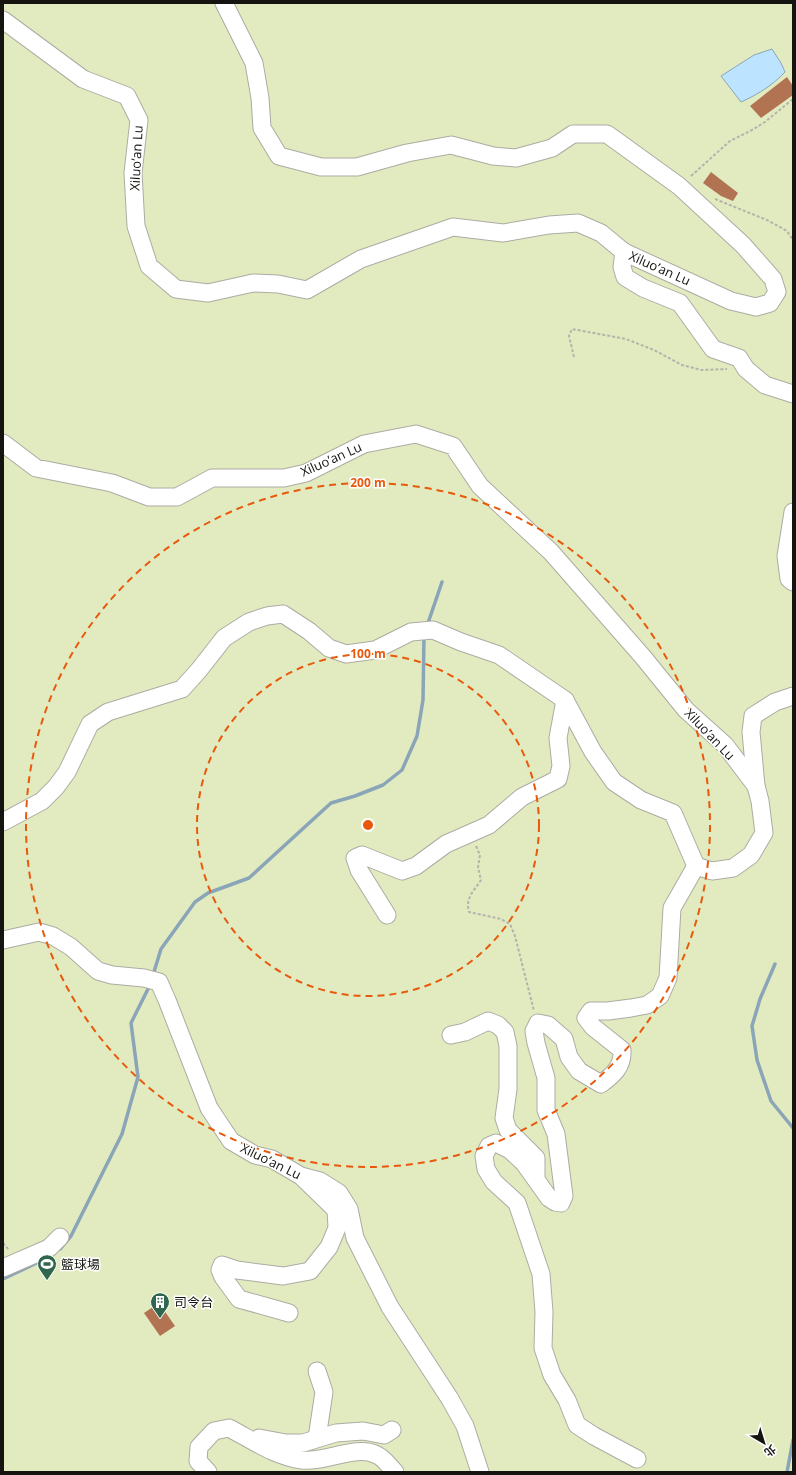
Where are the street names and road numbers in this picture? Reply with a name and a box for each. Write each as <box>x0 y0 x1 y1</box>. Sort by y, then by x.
street label: Xiluo’an Lu <box>125 125 147 191</box>
street label: Xiluo’an Lu <box>626 246 694 290</box>
street label: Xiluo’an Lu <box>297 437 365 481</box>
street label: Xiluo’an Lu <box>681 704 739 764</box>
street label: Xiluo’an Lu <box>238 1139 304 1183</box>

